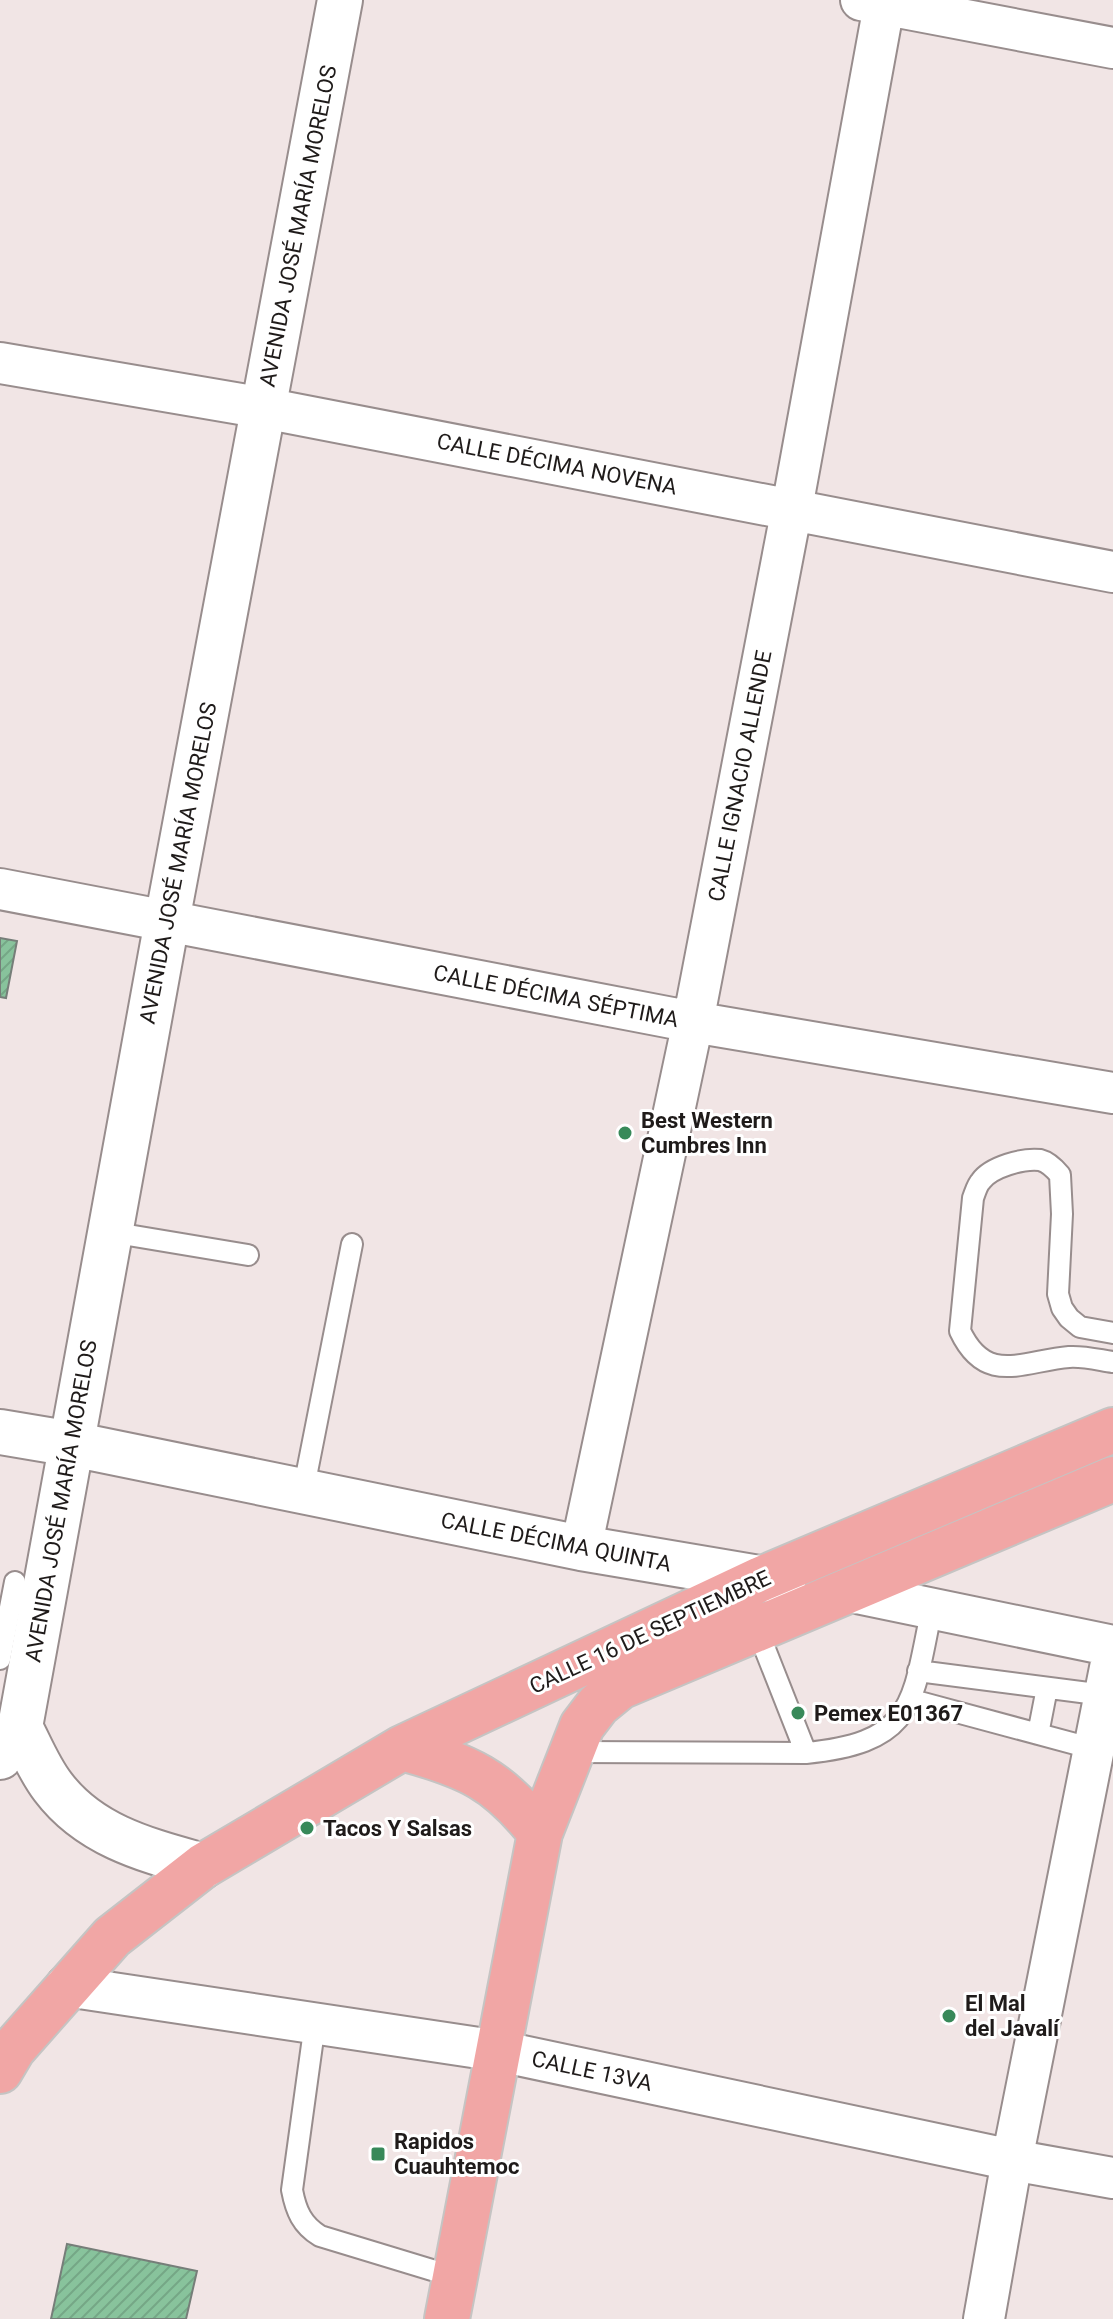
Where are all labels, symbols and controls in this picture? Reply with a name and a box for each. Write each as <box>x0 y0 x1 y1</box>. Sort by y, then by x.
street label: AVENIDA JOSÉ MARÍA MORELOS <box>255 63 341 389</box>
street label: CALLE DÉCIMA NOVENA <box>435 428 680 500</box>
street label: CALLE IGNACIO ALLENDE <box>703 648 777 904</box>
street label: AVENIDA JOSÉ MARÍA MORELOS <box>135 700 221 1026</box>
street label: CALLE DÉCIMA SÉPTIMA <box>431 960 681 1032</box>
place label: Best Western Cumbres Inn <box>641 1108 773 1158</box>
marker: Best Western Cumbres Inn <box>616 1124 634 1142</box>
street label: AVENIDA JOSÉ MARÍA MORELOS <box>20 1338 102 1664</box>
street label: CALLE DÉCIMA QUINTA <box>439 1507 674 1577</box>
street label: CALLE 16 DE SEPTIEMBRE <box>526 1565 774 1699</box>
place label: Pemex E01367 <box>814 1701 963 1726</box>
marker: Pemex E01367 <box>789 1704 807 1722</box>
place label: Tacos Y Salsas <box>323 1816 472 1841</box>
marker: Tacos Y Salsas <box>298 1819 316 1837</box>
place label: El Mal del Javalí <box>965 1991 1060 2041</box>
marker: El Mal del Javalí <box>940 2007 958 2025</box>
street label: CALLE 13VA <box>529 2046 655 2096</box>
place label: Rapidos Cuauhtemoc <box>394 2129 519 2179</box>
marker: Rapidos Cuauhtemoc <box>369 2145 387 2163</box>

